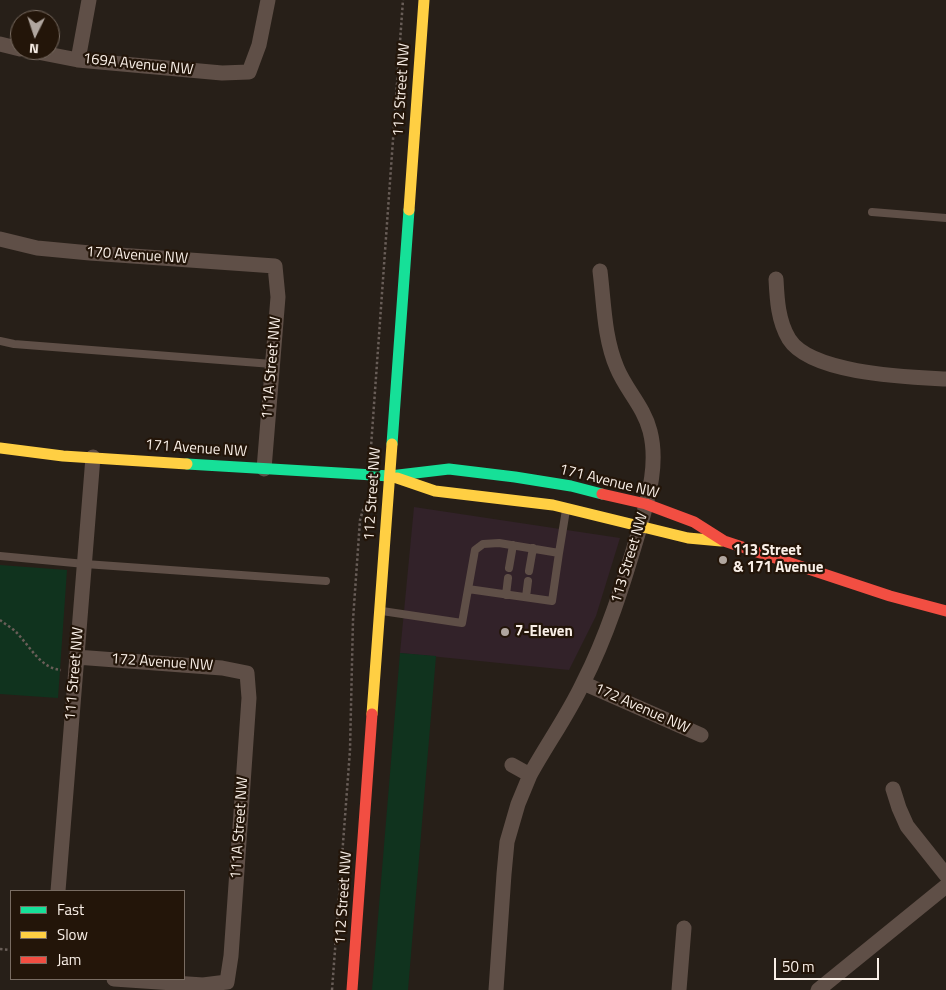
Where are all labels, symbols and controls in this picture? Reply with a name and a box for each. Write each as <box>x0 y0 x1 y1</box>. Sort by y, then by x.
north arrow <box>10 10 60 60</box>
text: N <box>28 39 40 60</box>
street label: 112 Street NW <box>390 43 414 137</box>
street label: 169A Avenue NW <box>82 50 194 80</box>
street label: 170 Avenue NW <box>85 243 189 269</box>
street label: 111A Street NW <box>259 316 285 420</box>
street label: 171 Avenue NW <box>144 436 248 462</box>
street label: 112 Street NW <box>361 447 385 541</box>
street label: 171 Avenue NW <box>557 461 661 503</box>
street label: 113 Street NW <box>608 510 652 606</box>
place label: 113 Street & 171 Avenue <box>733 542 823 577</box>
marker: 113 Street & 171 Avenue <box>717 554 729 566</box>
place label: 7-Eleven <box>515 623 573 641</box>
street label: 111 Street NW <box>62 626 88 722</box>
marker: 7-Eleven <box>499 626 511 638</box>
street label: 172 Avenue NW <box>110 650 214 676</box>
street label: 172 Avenue NW <box>592 680 692 738</box>
street label: 111A Street NW <box>227 776 253 880</box>
street label: 112 Street NW <box>332 851 356 945</box>
legend <box>10 890 185 980</box>
text: Fast <box>57 898 84 921</box>
text: Slow <box>57 923 88 946</box>
text: Jam <box>57 948 81 971</box>
scale bar <box>776 948 881 980</box>
text: 50 m <box>782 955 815 978</box>

